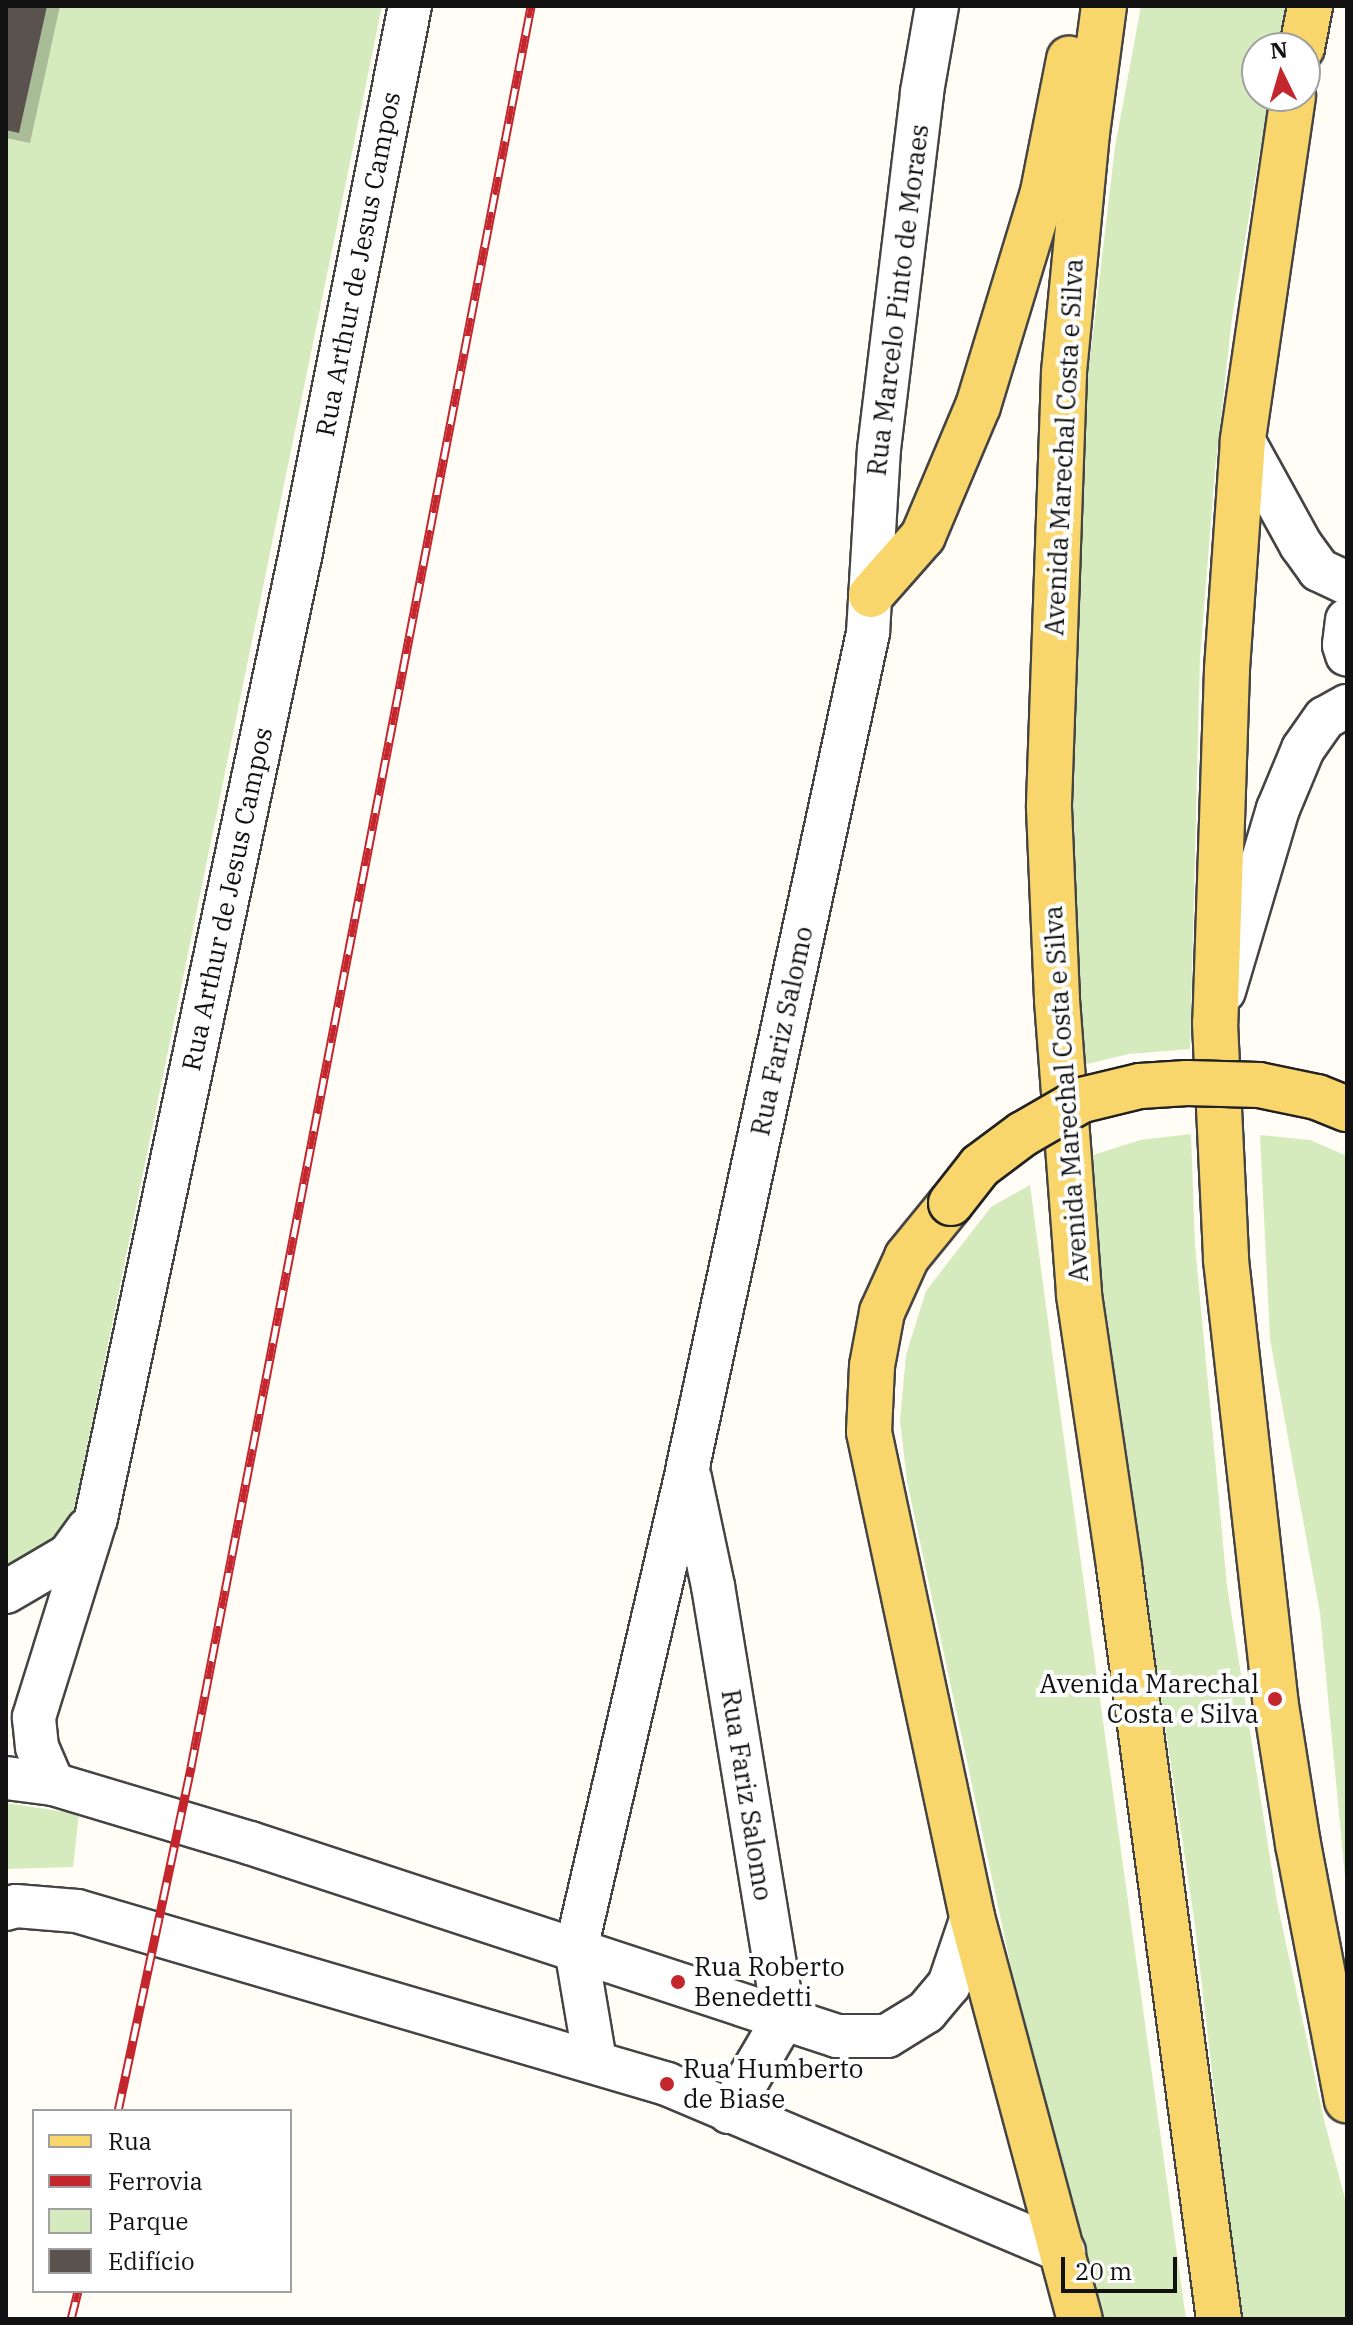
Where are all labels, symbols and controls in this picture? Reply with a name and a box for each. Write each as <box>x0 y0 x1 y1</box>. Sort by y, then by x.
north arrow <box>1241 32 1321 112</box>
text: N <box>1269 34 1289 65</box>
street label: Rua Arthur de Jesus Campos <box>309 89 407 439</box>
street label: Rua Marcelo Pinto de Moraes <box>861 122 935 478</box>
street label: Avenida Marechal Costa e Silva <box>1039 258 1089 636</box>
street label: Rua Arthur de Jesus Campos <box>175 724 279 1074</box>
street label: Avenida Marechal Costa e Silva <box>1037 904 1095 1284</box>
street label: Rua Fariz Salomo <box>745 923 819 1139</box>
place label: Avenida Marechal Costa e Silva <box>1039 1668 1259 1730</box>
street label: Rua Fariz Salomo <box>715 1687 779 1903</box>
marker: Avenida Marechal Costa e Silva <box>1266 1690 1284 1708</box>
place label: Rua Roberto Benedetti <box>694 1951 845 2012</box>
marker: Rua Roberto Benedetti <box>669 1973 687 1991</box>
place label: Rua Humberto de Biase <box>683 2053 863 2114</box>
marker: Rua Humberto de Biase <box>658 2075 676 2093</box>
legend <box>32 2109 292 2293</box>
text: Rua <box>108 2125 152 2157</box>
text: Ferrovia <box>108 2165 203 2197</box>
text: Parque <box>108 2205 188 2237</box>
scale bar <box>1065 2241 1181 2291</box>
text: Edifício <box>108 2245 195 2277</box>
text: 20 m <box>1075 2255 1132 2287</box>

